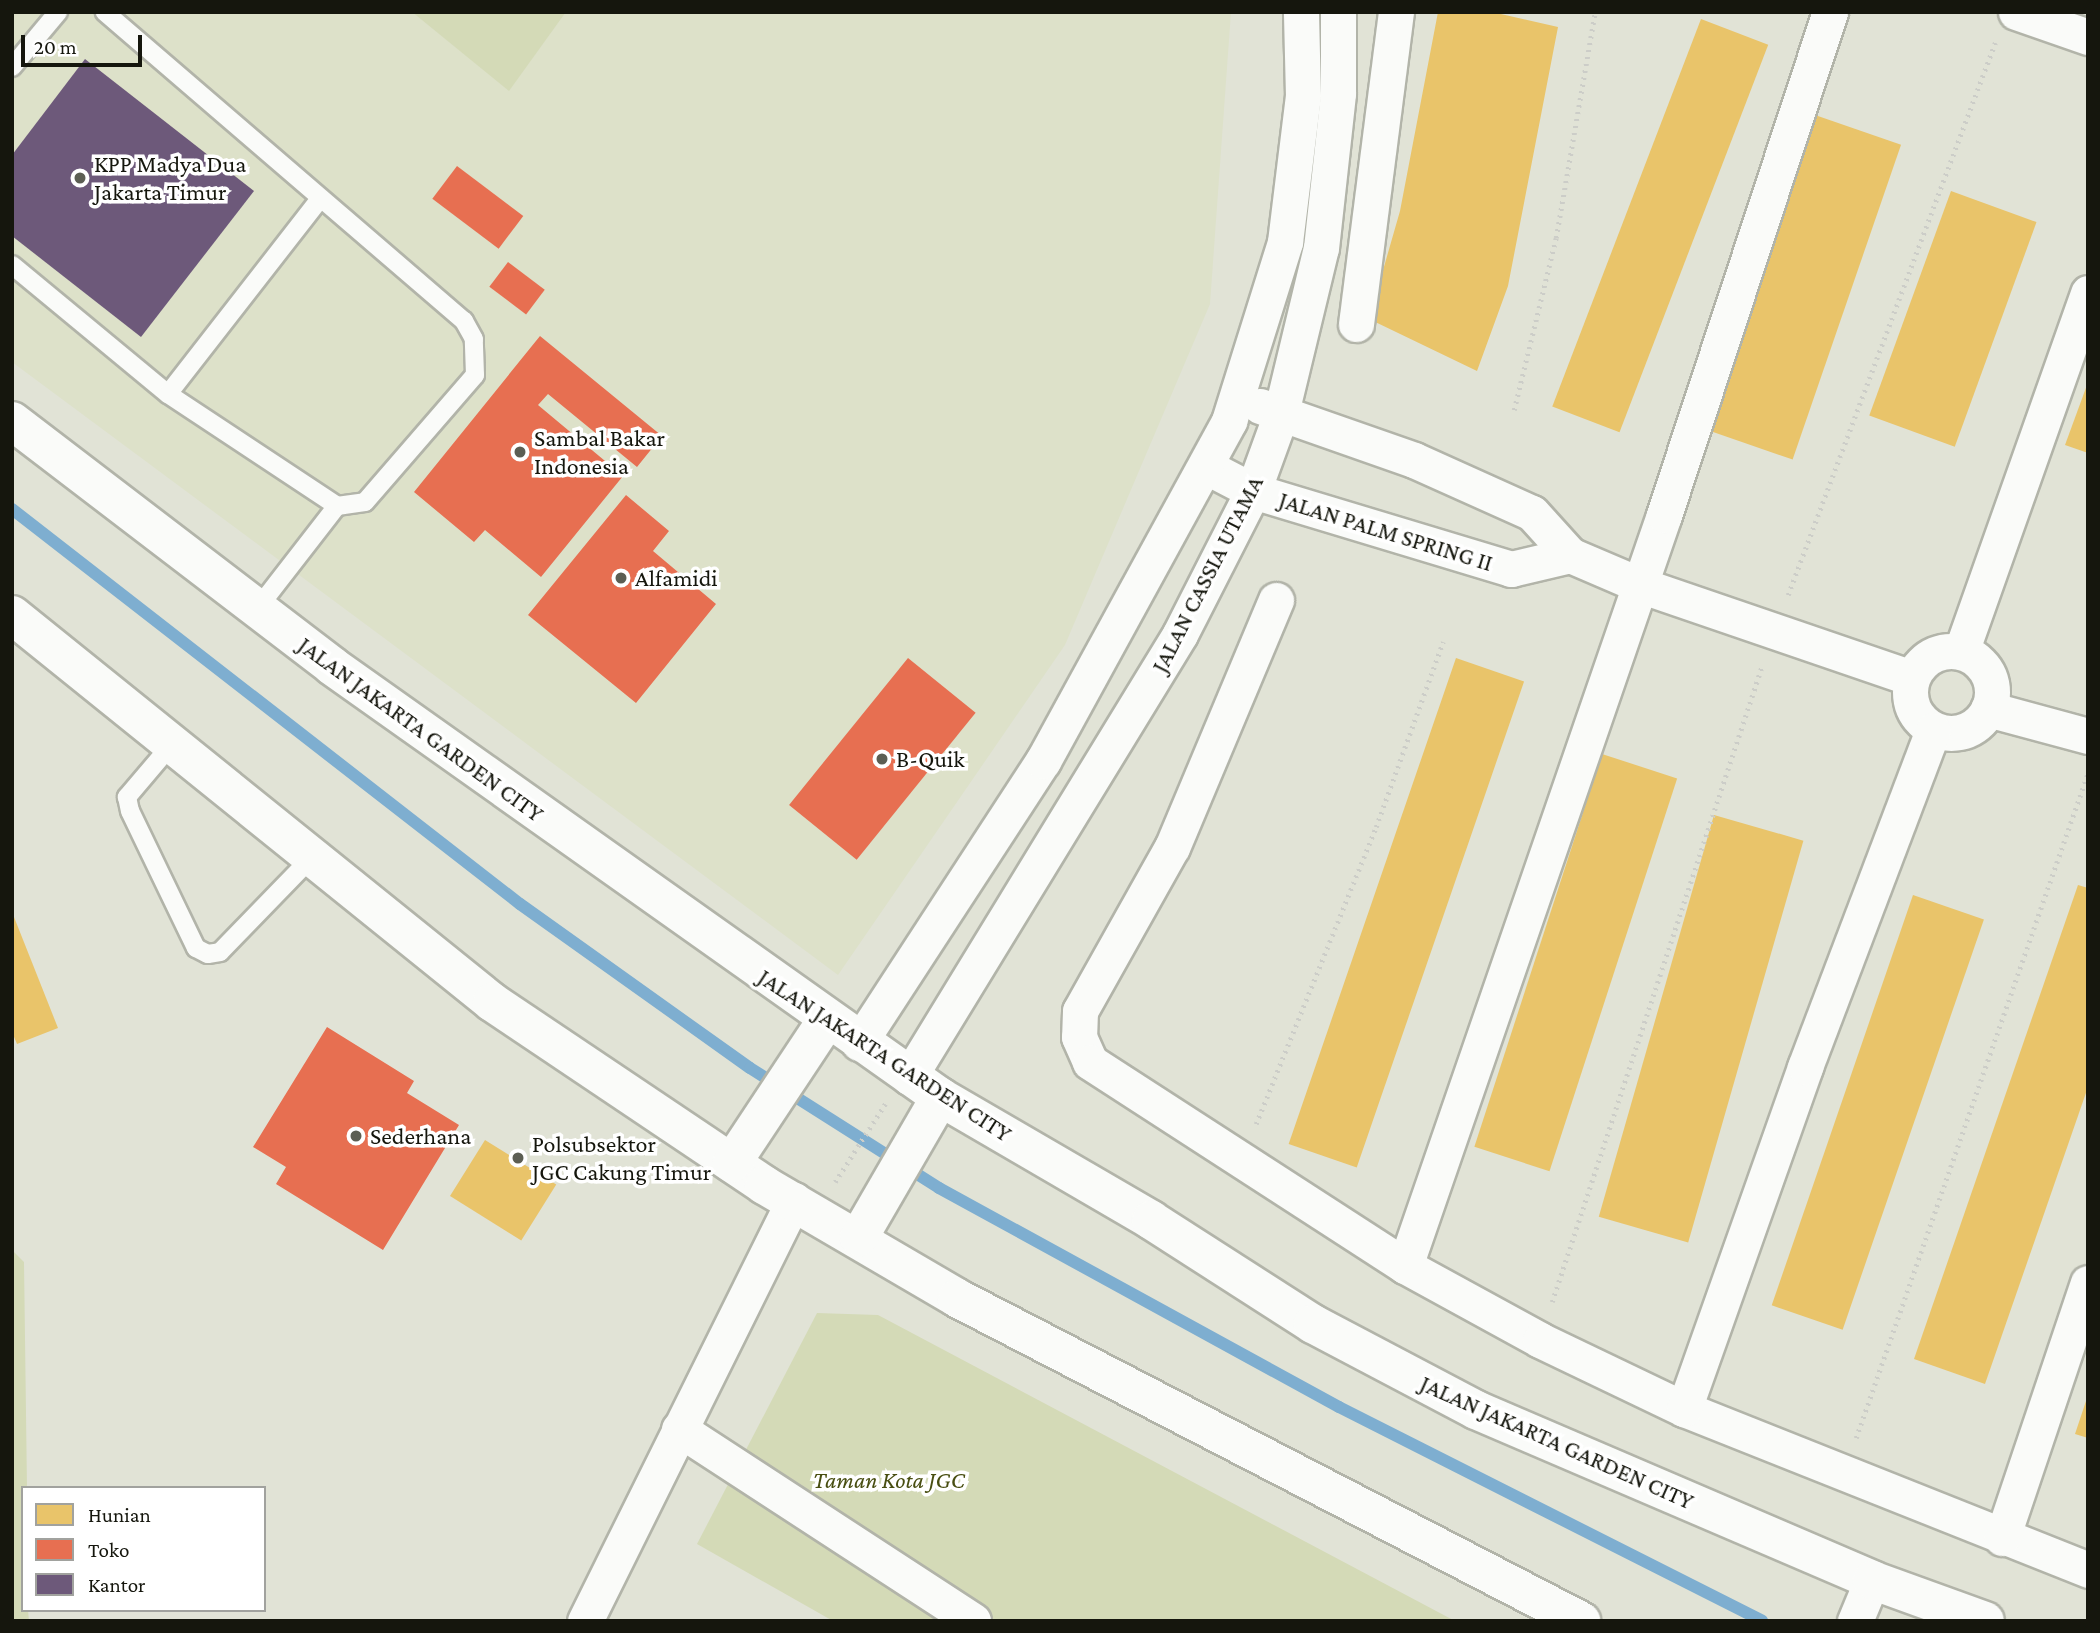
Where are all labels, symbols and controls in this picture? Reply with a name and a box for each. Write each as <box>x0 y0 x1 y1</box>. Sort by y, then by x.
scale bar <box>24 21 145 65</box>
text: 20 m <box>34 35 77 59</box>
place label: KPP Madya Dua Jakarta Timur <box>94 150 246 206</box>
marker: KPP Madya Dua Jakarta Timur <box>72 170 88 186</box>
place label: Sambal Bakar Indonesia <box>534 424 665 480</box>
marker: Sambal Bakar Indonesia <box>512 444 528 460</box>
street label: JALAN CASSIA UTAMA <box>1145 471 1269 677</box>
street label: JALAN PALM SPRING II <box>1276 485 1496 577</box>
place label: Alfamidi <box>635 564 718 592</box>
marker: Alfamidi <box>613 570 629 586</box>
street label: JALAN JAKARTA GARDEN CITY <box>293 630 549 828</box>
place label: B-Quik <box>896 745 965 773</box>
marker: B-Quik <box>874 751 890 767</box>
street label: JALAN JAKARTA GARDEN CITY <box>753 962 1017 1148</box>
place label: Sederhana <box>370 1122 471 1150</box>
marker: Sederhana <box>348 1128 364 1144</box>
place label: Polsubsektor JGC Cakung Timur <box>532 1130 711 1186</box>
marker: Polsubsektor JGC Cakung Timur <box>510 1150 526 1166</box>
street label: JALAN JAKARTA GARDEN CITY <box>1416 1369 1698 1515</box>
park label: Taman Kota JGC <box>813 1466 965 1494</box>
legend <box>21 1486 266 1612</box>
text: Hunian <box>88 1503 151 1527</box>
text: Toko <box>88 1538 129 1562</box>
text: Kantor <box>88 1573 146 1597</box>

